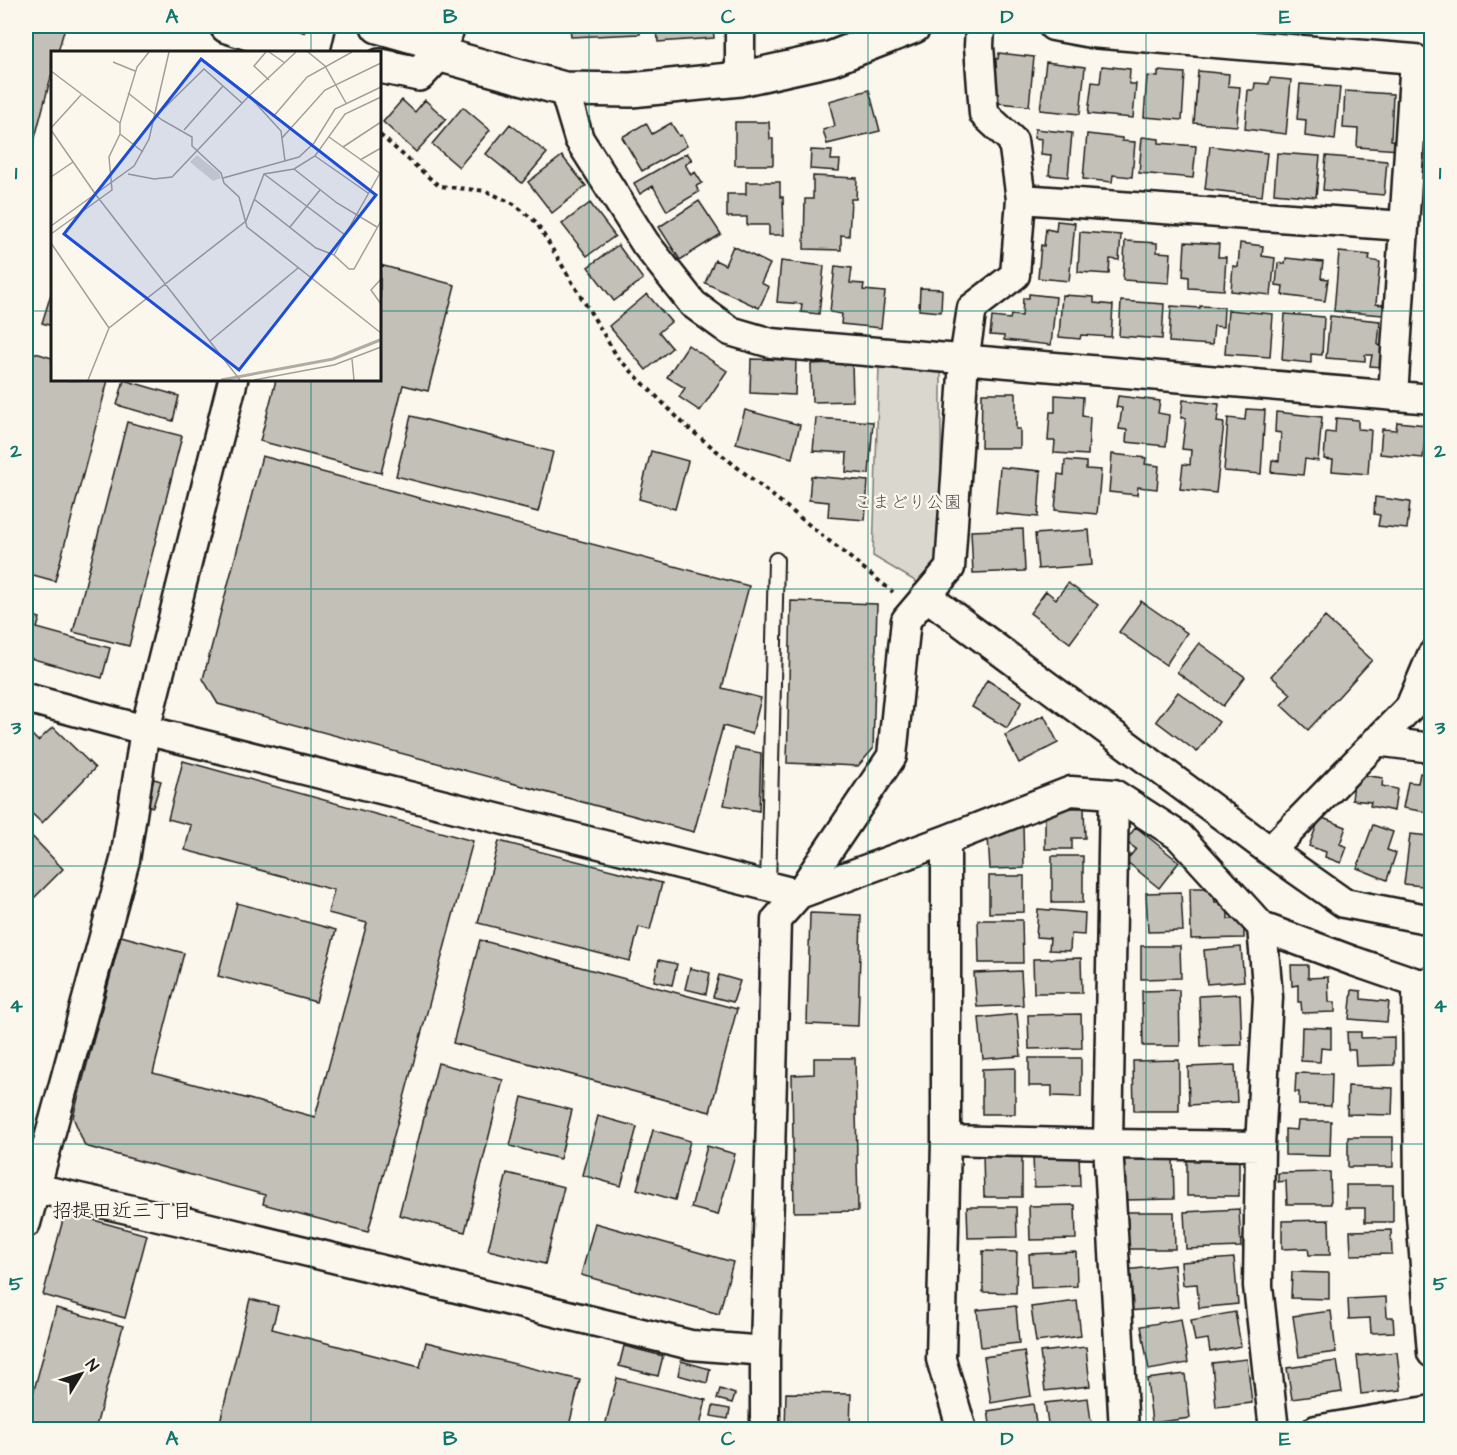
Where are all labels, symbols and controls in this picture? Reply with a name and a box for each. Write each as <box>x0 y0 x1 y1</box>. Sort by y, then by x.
text: A <box>166 3 179 31</box>
text: B <box>443 3 458 31</box>
text: C <box>721 3 736 31</box>
text: D <box>1001 3 1014 31</box>
text: E <box>1279 3 1291 31</box>
inset map <box>51 51 381 381</box>
text: 1 <box>15 159 18 187</box>
text: 1 <box>1439 159 1442 187</box>
text: 2 <box>9 437 22 465</box>
text: 2 <box>1433 437 1446 465</box>
park label: こまどり公園 <box>854 490 962 515</box>
text: 3 <box>10 714 22 742</box>
text: 3 <box>1434 714 1446 742</box>
text: 4 <box>9 992 23 1020</box>
text: 4 <box>1433 992 1447 1020</box>
district label: 招提田近三丁目 <box>52 1197 192 1225</box>
text: 5 <box>9 1270 24 1298</box>
text: 5 <box>1433 1270 1448 1298</box>
north arrow <box>51 1344 111 1404</box>
text: N <box>80 1355 104 1376</box>
text: A <box>166 1425 179 1453</box>
text: B <box>443 1425 458 1453</box>
text: C <box>721 1425 736 1453</box>
text: D <box>1001 1425 1014 1453</box>
text: E <box>1279 1425 1291 1453</box>

